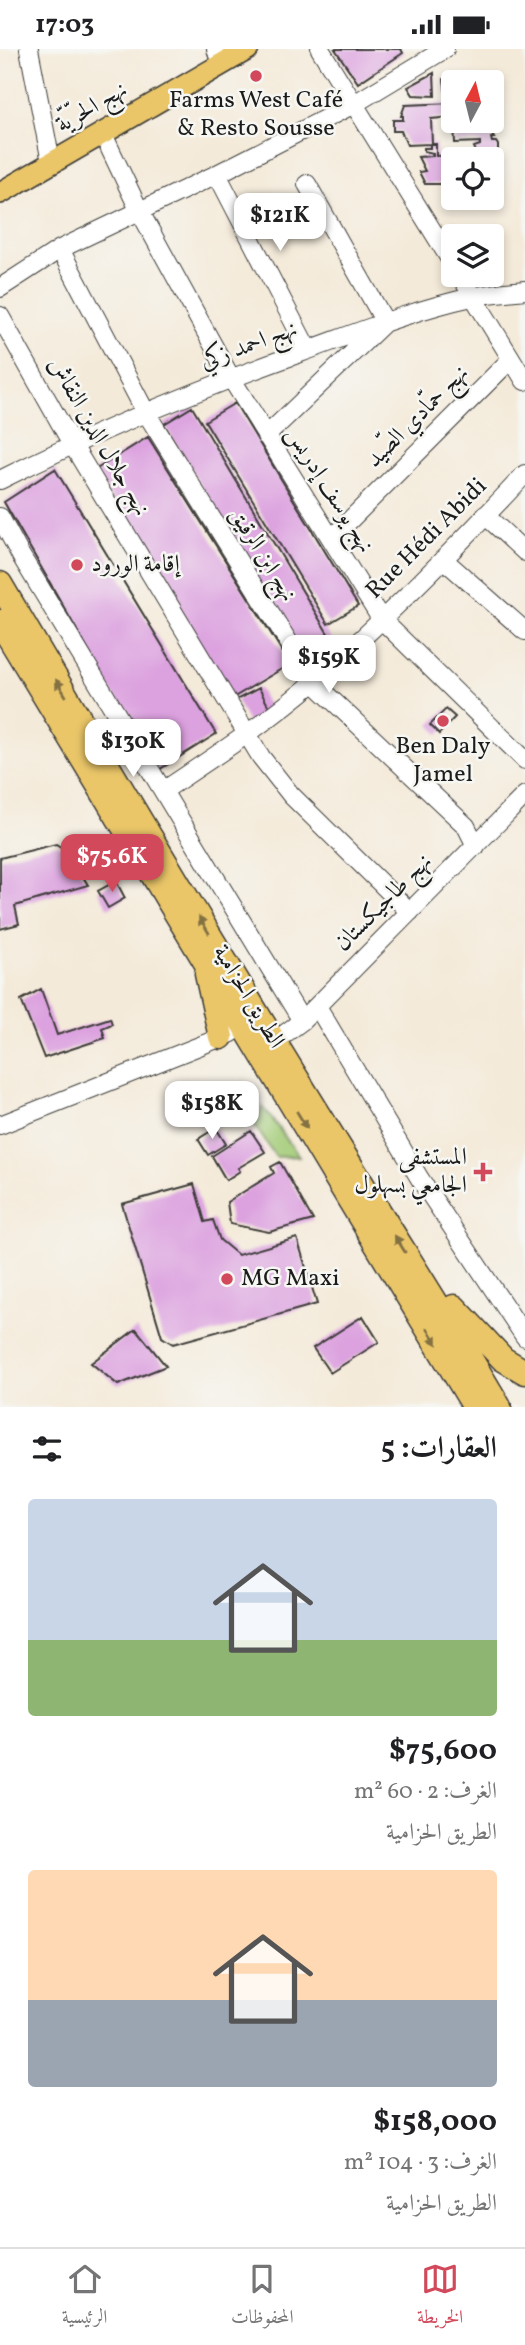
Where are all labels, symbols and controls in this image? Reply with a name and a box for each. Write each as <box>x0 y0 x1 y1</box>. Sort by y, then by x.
text: 17:03 <box>35 7 94 43</box>
marker: Farms West Café & Resto Sousse <box>248 68 264 84</box>
north arrow <box>441 70 504 133</box>
map controls <box>441 70 504 287</box>
street label: نهج الحرّيّة <box>49 73 135 144</box>
place label: Farms West Café & Resto Sousse <box>169 84 343 146</box>
button: locate <box>441 147 504 210</box>
pin: $121K <box>231 193 329 253</box>
text: $121K <box>250 200 310 232</box>
button: layers <box>441 224 504 287</box>
street label: نهج احمد زكي <box>196 313 303 381</box>
street label: نهج جلال الدين النقاش <box>37 351 157 524</box>
street label: نهج حمّادي الصّيد <box>358 357 479 478</box>
street label: نهج يوسف إدريس <box>275 420 382 561</box>
street label: Rue Hédi Abidi <box>359 471 495 607</box>
street label: نهج ابن الرقيق <box>218 501 304 610</box>
place label: إقامة الورود <box>91 548 181 582</box>
marker: إقامة الورود <box>69 557 85 573</box>
pin: $159K <box>280 635 378 695</box>
text: $159K <box>298 642 360 674</box>
one-way arrow <box>55 679 68 698</box>
marker: Ben Daly Jamel <box>435 713 451 729</box>
pin: $130K <box>84 719 182 779</box>
text: $130K <box>101 726 165 758</box>
place label: Ben Daly Jamel <box>395 730 491 792</box>
pin: $75.6K <box>55 835 169 894</box>
text: $75.6K <box>77 841 147 873</box>
street label: نهج طاجيكستان <box>327 846 442 961</box>
one-way arrow <box>198 915 210 934</box>
street label: الطريق الحزامية <box>204 939 292 1055</box>
pin: $158K <box>163 1081 261 1141</box>
text: $158K <box>181 1088 243 1120</box>
one-way arrow <box>295 1111 308 1130</box>
place label: المستشفى الجامعي بسهلول <box>354 1141 467 1206</box>
marker: المستشفى الجامعي بسهلول <box>473 1162 493 1182</box>
one-way arrow <box>393 1235 406 1254</box>
place label: MG Maxi <box>241 1262 339 1296</box>
marker: MG Maxi <box>219 1271 235 1287</box>
one-way arrow <box>426 1327 439 1346</box>
text: العقارات: 5 <box>381 1428 497 1470</box>
icon: filters <box>28 1430 66 1468</box>
icon: home <box>200 1545 326 1671</box>
text: $75,600 <box>389 1730 497 1772</box>
text: الغرف: 2 · 60 m² <box>354 1776 497 1808</box>
text: الطريق الحزامية <box>386 1817 497 1849</box>
icon: home <box>200 1916 326 2042</box>
text: $158,000 <box>373 2101 497 2143</box>
text: الغرف: 3 · 104 m² <box>344 2147 497 2179</box>
text: الطريق الحزامية <box>386 2188 497 2220</box>
tab: الرئيسية <box>62 2260 107 2335</box>
tab: المحفوظات <box>231 2260 294 2335</box>
tab: الخريطة <box>417 2260 463 2335</box>

